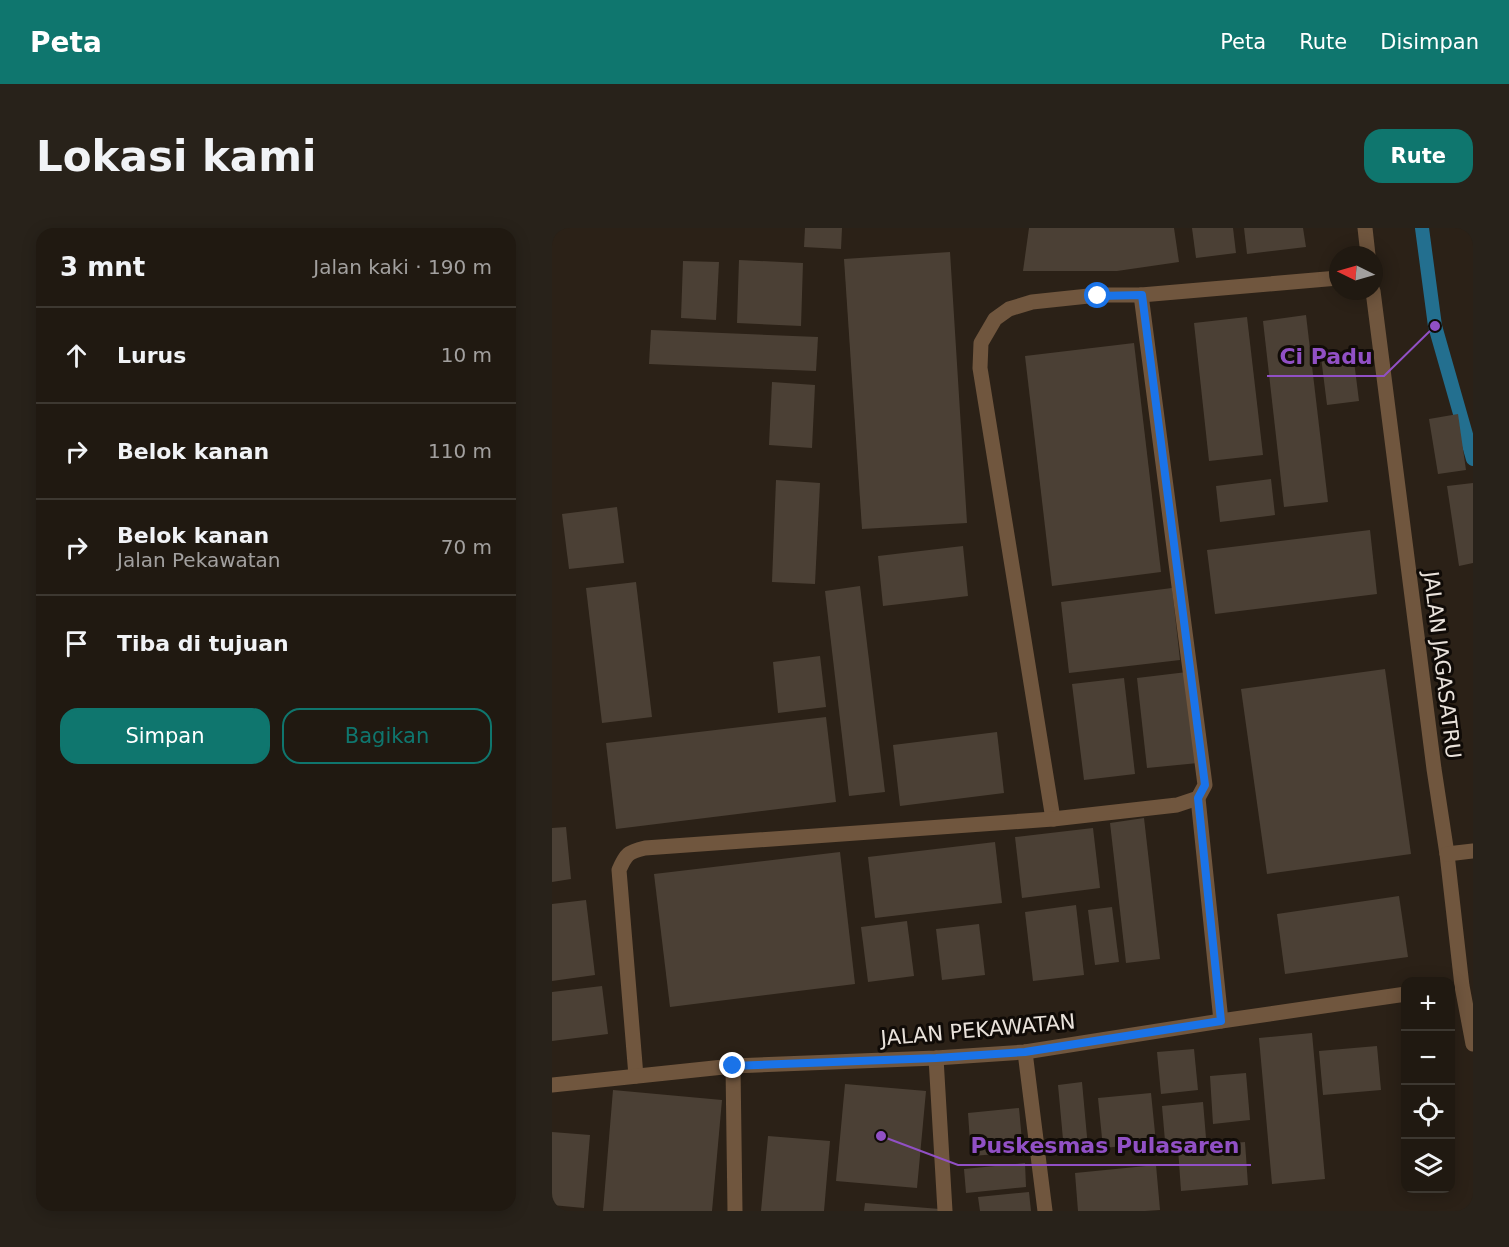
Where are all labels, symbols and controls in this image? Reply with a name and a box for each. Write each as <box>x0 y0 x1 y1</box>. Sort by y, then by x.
text: Peta <box>30 26 102 59</box>
text: Peta <box>1220 30 1266 54</box>
text: Rute <box>1299 30 1347 54</box>
text: Disimpan <box>1380 30 1479 54</box>
button: Rute <box>1364 129 1473 183</box>
text: Lokasi kami <box>36 132 316 181</box>
north arrow <box>1329 246 1383 300</box>
text: 3 mnt <box>60 252 145 282</box>
text: Jalan kaki · 190 m <box>313 255 492 279</box>
route start <box>1084 282 1110 308</box>
callout: Ci Padu <box>1267 336 1384 376</box>
icon: ahead <box>60 339 93 372</box>
text: Lurus <box>117 343 186 368</box>
text: 10 m <box>441 343 492 367</box>
text: Ci Padu <box>1279 344 1373 369</box>
icon: right <box>60 435 93 468</box>
text: Belok kanan <box>117 439 269 464</box>
text: 110 m <box>428 439 492 463</box>
text: Belok kanan <box>117 523 269 548</box>
icon: right <box>60 531 93 564</box>
text: 70 m <box>441 535 492 559</box>
text: Jalan Pekawatan <box>117 548 281 572</box>
street label: JALAN JAGASATRU <box>1418 568 1465 760</box>
icon: arrive <box>60 627 93 660</box>
text: Tiba di tujuan <box>117 631 289 656</box>
button: Simpan <box>60 708 270 764</box>
button: Bagikan <box>282 708 492 764</box>
map controls <box>1401 977 1455 1193</box>
button: + <box>1401 977 1455 1031</box>
street label: JALAN PEKAWATAN <box>878 1010 1076 1051</box>
button: − <box>1401 1031 1455 1085</box>
route end <box>719 1052 745 1078</box>
button: locate <box>1401 1085 1455 1139</box>
callout: Puskesmas Pulasaren <box>958 1125 1251 1165</box>
text: Puskesmas Pulasaren <box>970 1133 1240 1158</box>
button: layers <box>1401 1139 1455 1193</box>

